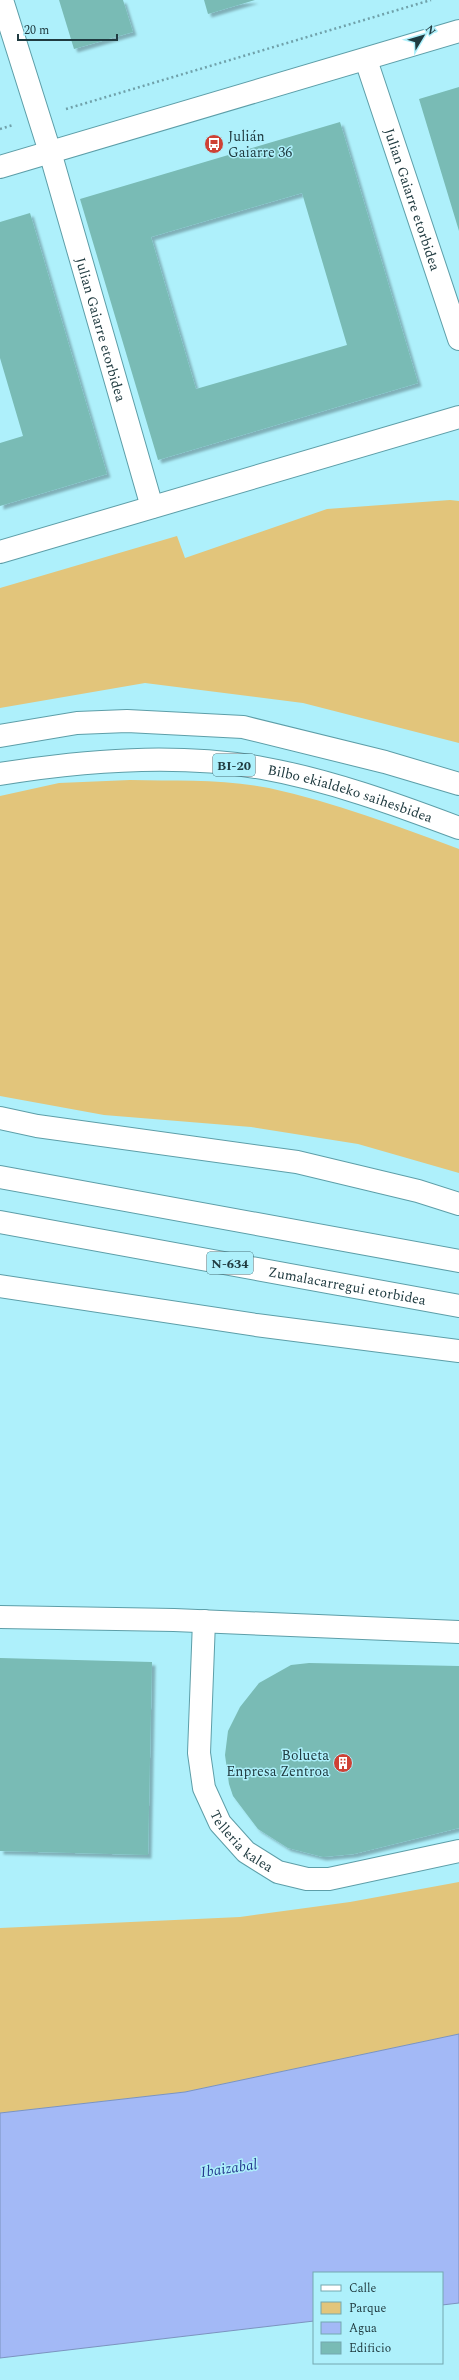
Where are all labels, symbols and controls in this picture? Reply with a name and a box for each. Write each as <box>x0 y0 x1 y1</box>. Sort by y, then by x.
scale bar <box>18 16 117 42</box>
north arrow <box>403 16 443 56</box>
text: 20 m <box>24 21 49 40</box>
text: N <box>421 21 440 39</box>
place label: Julián Gaiarre 36 <box>228 126 292 163</box>
street label: Julian Gaiarre etorbidea <box>378 126 446 274</box>
bus stop icon: Julián Gaiarre 36 <box>203 133 225 155</box>
street label: Julian Gaiarre etorbidea <box>70 255 131 404</box>
road number: BI-20 <box>213 754 255 776</box>
street label: Bilbo ekialdeko saihesbidea <box>266 759 436 828</box>
road number: N-634 <box>207 1252 253 1274</box>
street label: Zumalacarregui etorbidea <box>266 1261 428 1311</box>
place label: Bolueta Enpresa Zentroa <box>226 1745 329 1782</box>
building icon: Bolueta Enpresa Zentroa <box>332 1752 354 1774</box>
street label: Telleria kalea <box>204 1807 277 1878</box>
water label: Ibaizabal <box>199 2153 259 2184</box>
legend <box>313 2272 443 2364</box>
text: Calle <box>349 2279 377 2298</box>
text: Parque <box>349 2299 386 2318</box>
text: Agua <box>349 2319 377 2338</box>
text: Edificio <box>349 2339 391 2358</box>

